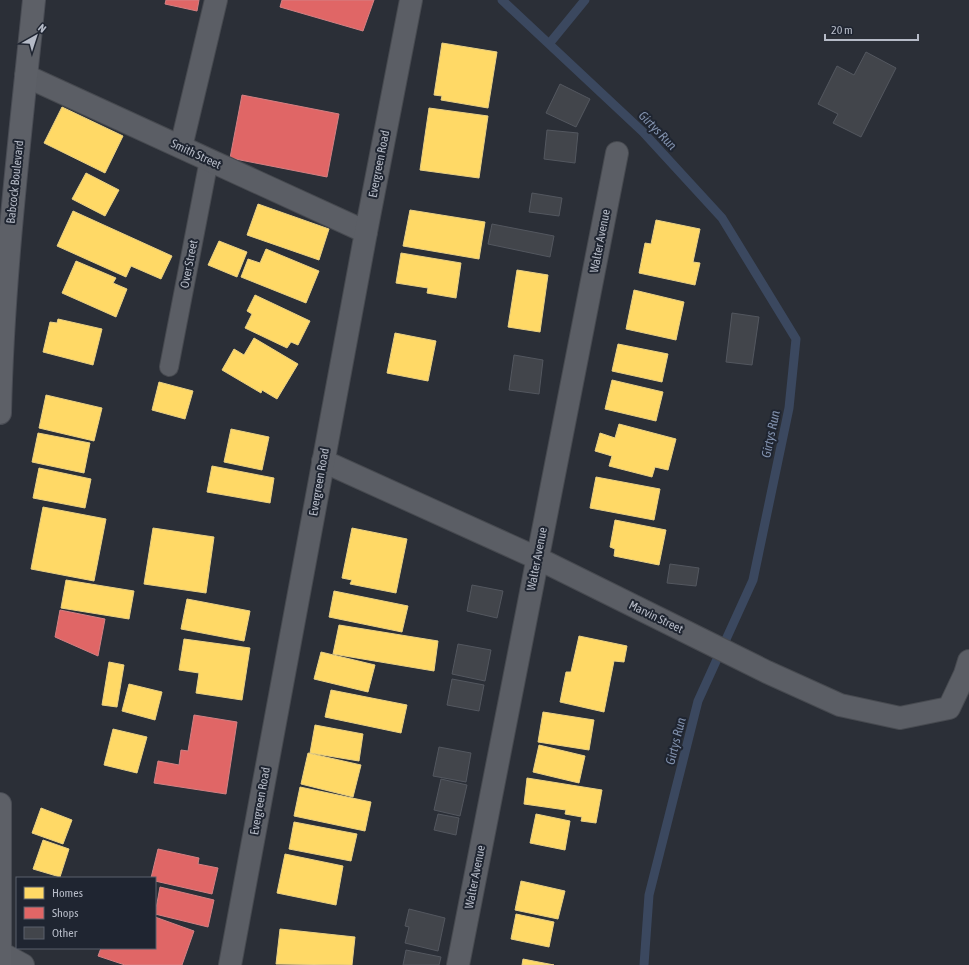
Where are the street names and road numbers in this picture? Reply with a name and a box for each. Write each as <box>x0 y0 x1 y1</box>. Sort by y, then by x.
street label: Evergreen Road <box>366 129 392 199</box>
street label: Smith Street <box>169 136 224 172</box>
street label: Babcock Boulevard <box>4 140 26 224</box>
street label: Walter Avenue <box>587 208 613 274</box>
street label: Over Street <box>177 238 201 289</box>
street label: Evergreen Road <box>306 447 332 517</box>
street label: Walter Avenue <box>524 526 550 592</box>
street label: Marvin Street <box>627 598 686 636</box>
street label: Evergreen Road <box>247 766 273 836</box>
street label: Walter Avenue <box>462 844 488 910</box>

